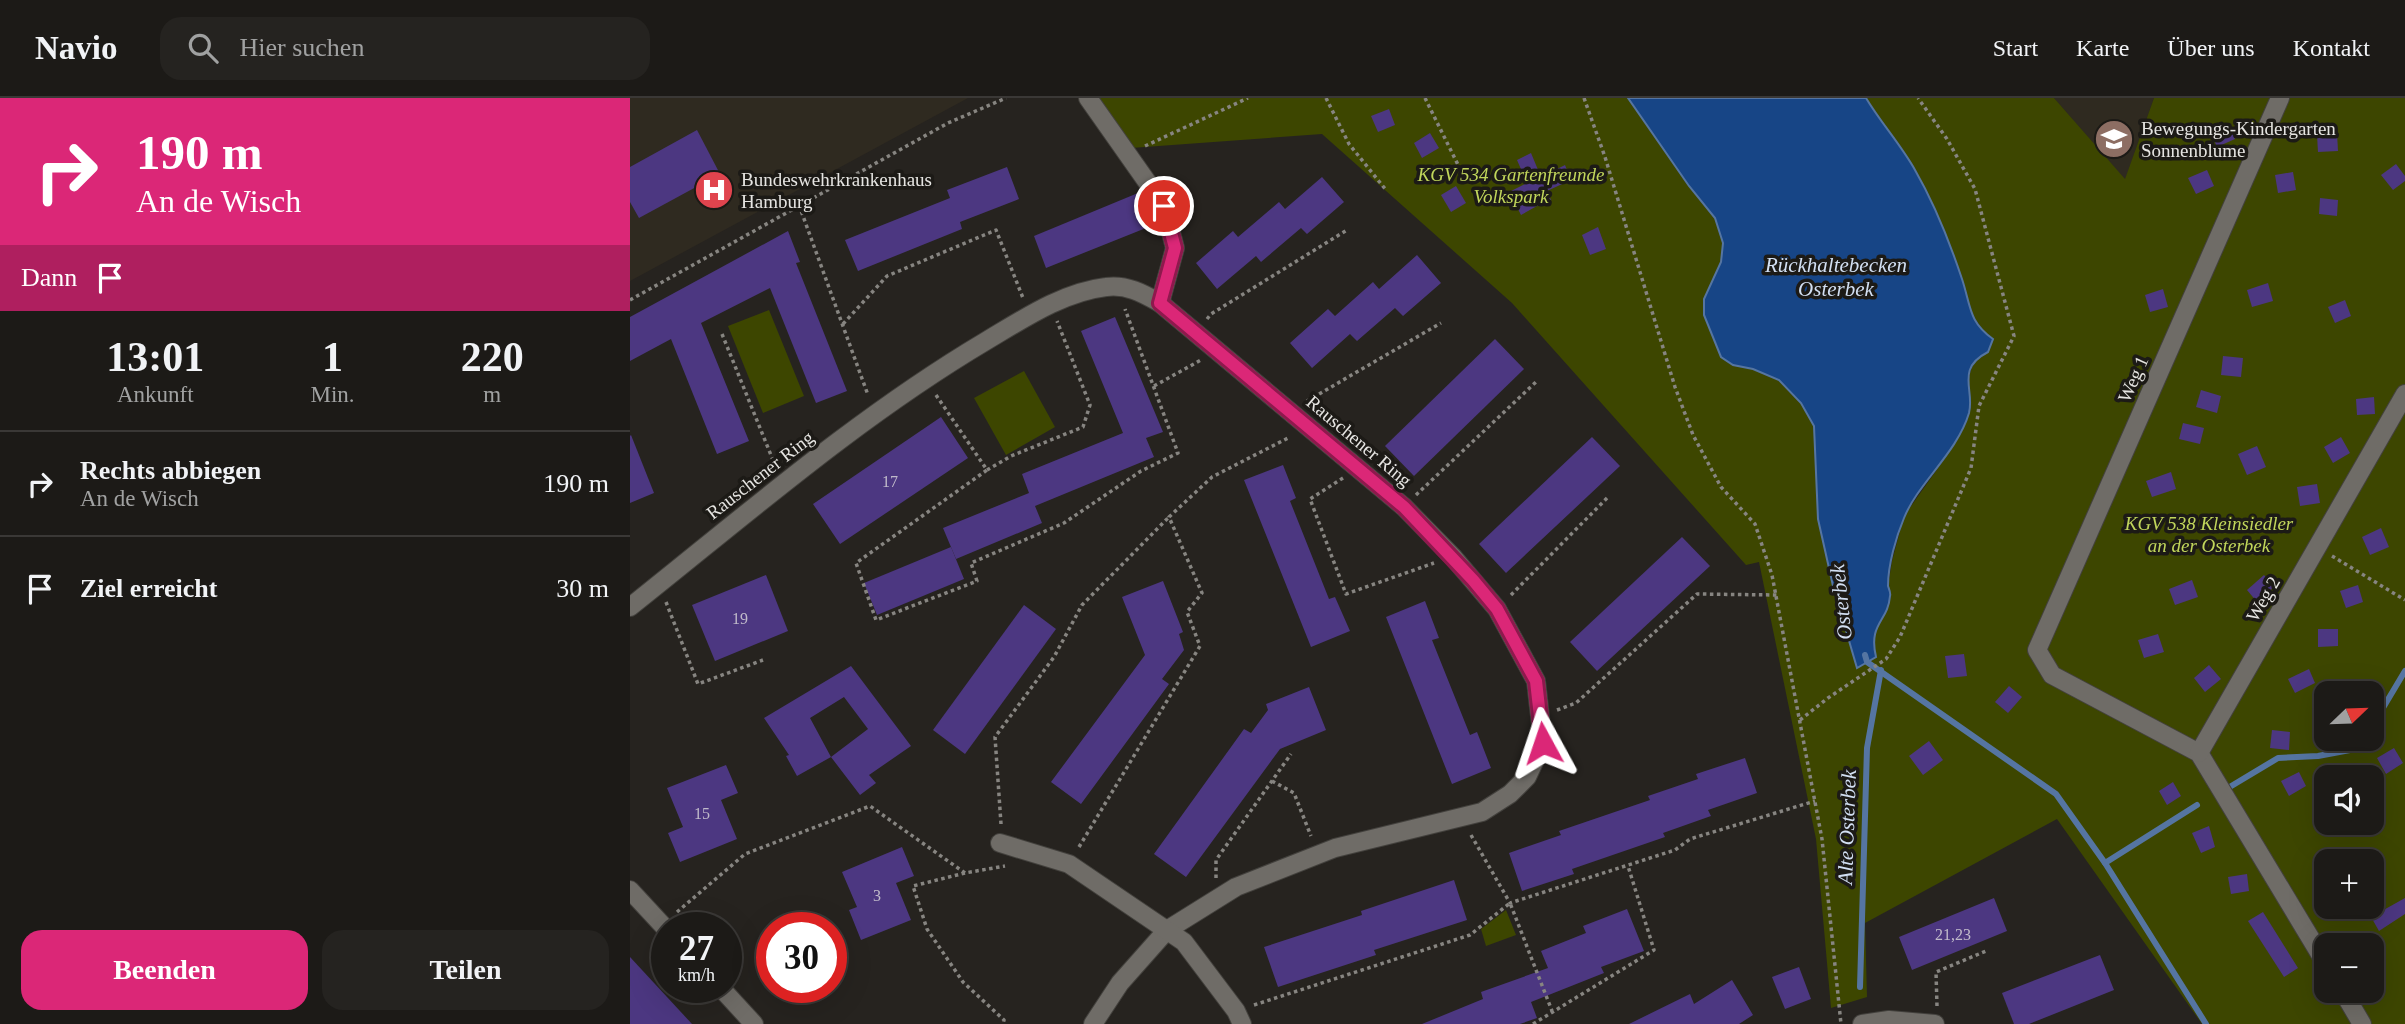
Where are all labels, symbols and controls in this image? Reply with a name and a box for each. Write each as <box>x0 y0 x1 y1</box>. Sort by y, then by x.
search box <box>160 17 650 80</box>
icon: search <box>184 29 222 67</box>
text: Navio <box>35 30 118 66</box>
text: Hier suchen <box>240 33 364 62</box>
text: Start <box>1993 35 2038 61</box>
text: Karte <box>2076 35 2129 61</box>
text: Über uns <box>2167 35 2255 61</box>
text: Kontakt <box>2293 35 2370 61</box>
school or university icon: Bewegungs-Kindergarten Sonnenblume <box>2093 118 2135 160</box>
place label: Bewegungs-Kindergarten Sonnenblume <box>2141 118 2336 161</box>
text: 190 m <box>136 125 263 180</box>
icon: right <box>21 126 112 217</box>
park label: KGV 534 Gartenfreunde Volkspark <box>1417 164 1604 207</box>
hospital icon: Bundeswehrkrankenhaus Hamburg <box>693 169 735 211</box>
place label: Bundeswehrkrankenhaus Hamburg <box>741 169 932 212</box>
pin <box>1134 176 1194 236</box>
text: An de Wisch <box>136 183 301 219</box>
icon: arrive <box>1145 187 1183 225</box>
water label: Rückhaltebecken Osterbek <box>1764 253 1907 301</box>
icon: arrive <box>91 259 129 297</box>
text: Dann <box>21 263 77 292</box>
text: 13:01 <box>106 334 204 380</box>
text: 1 <box>322 334 343 380</box>
text: 220 <box>461 334 524 380</box>
street label: Weg 1 <box>2114 353 2152 405</box>
text: Ankunft <box>117 382 194 407</box>
text: Min. <box>310 382 355 407</box>
text: m <box>483 382 501 407</box>
street label: Rauschener Ring <box>1302 391 1416 491</box>
street label: Rauschener Ring <box>702 426 818 523</box>
text: Rechts abbiegen <box>80 456 261 485</box>
icon: right <box>21 465 59 503</box>
text: 190 m <box>543 469 609 498</box>
house number: 17 <box>882 473 898 490</box>
text: An de Wisch <box>80 486 199 511</box>
park label: KGV 538 Kleinsiedler an der Osterbek <box>2124 513 2294 556</box>
water label: Osterbek <box>1825 562 1857 641</box>
icon: arrive <box>21 570 59 608</box>
street label: Weg 2 <box>2242 573 2284 625</box>
text: Ziel erreicht <box>80 574 217 603</box>
text: 30 m <box>556 574 609 603</box>
house number: 19 <box>732 610 748 627</box>
north arrow <box>2314 681 2384 751</box>
map controls <box>2314 681 2384 1003</box>
position arrow <box>1506 706 1580 780</box>
button: sound <box>2314 765 2384 835</box>
water label: Alte Osterbek <box>1833 769 1861 887</box>
house number: 15 <box>694 805 710 822</box>
button: + <box>2314 849 2384 919</box>
house number: 3 <box>873 887 881 904</box>
speed limit sign: 30 <box>756 912 847 1003</box>
house number: 21,23 <box>1935 926 1971 943</box>
text: 27 <box>679 929 714 968</box>
button: Beenden <box>21 930 308 1010</box>
button: Teilen <box>322 930 609 1010</box>
button: − <box>2314 933 2384 1003</box>
text: km/h <box>678 965 715 985</box>

